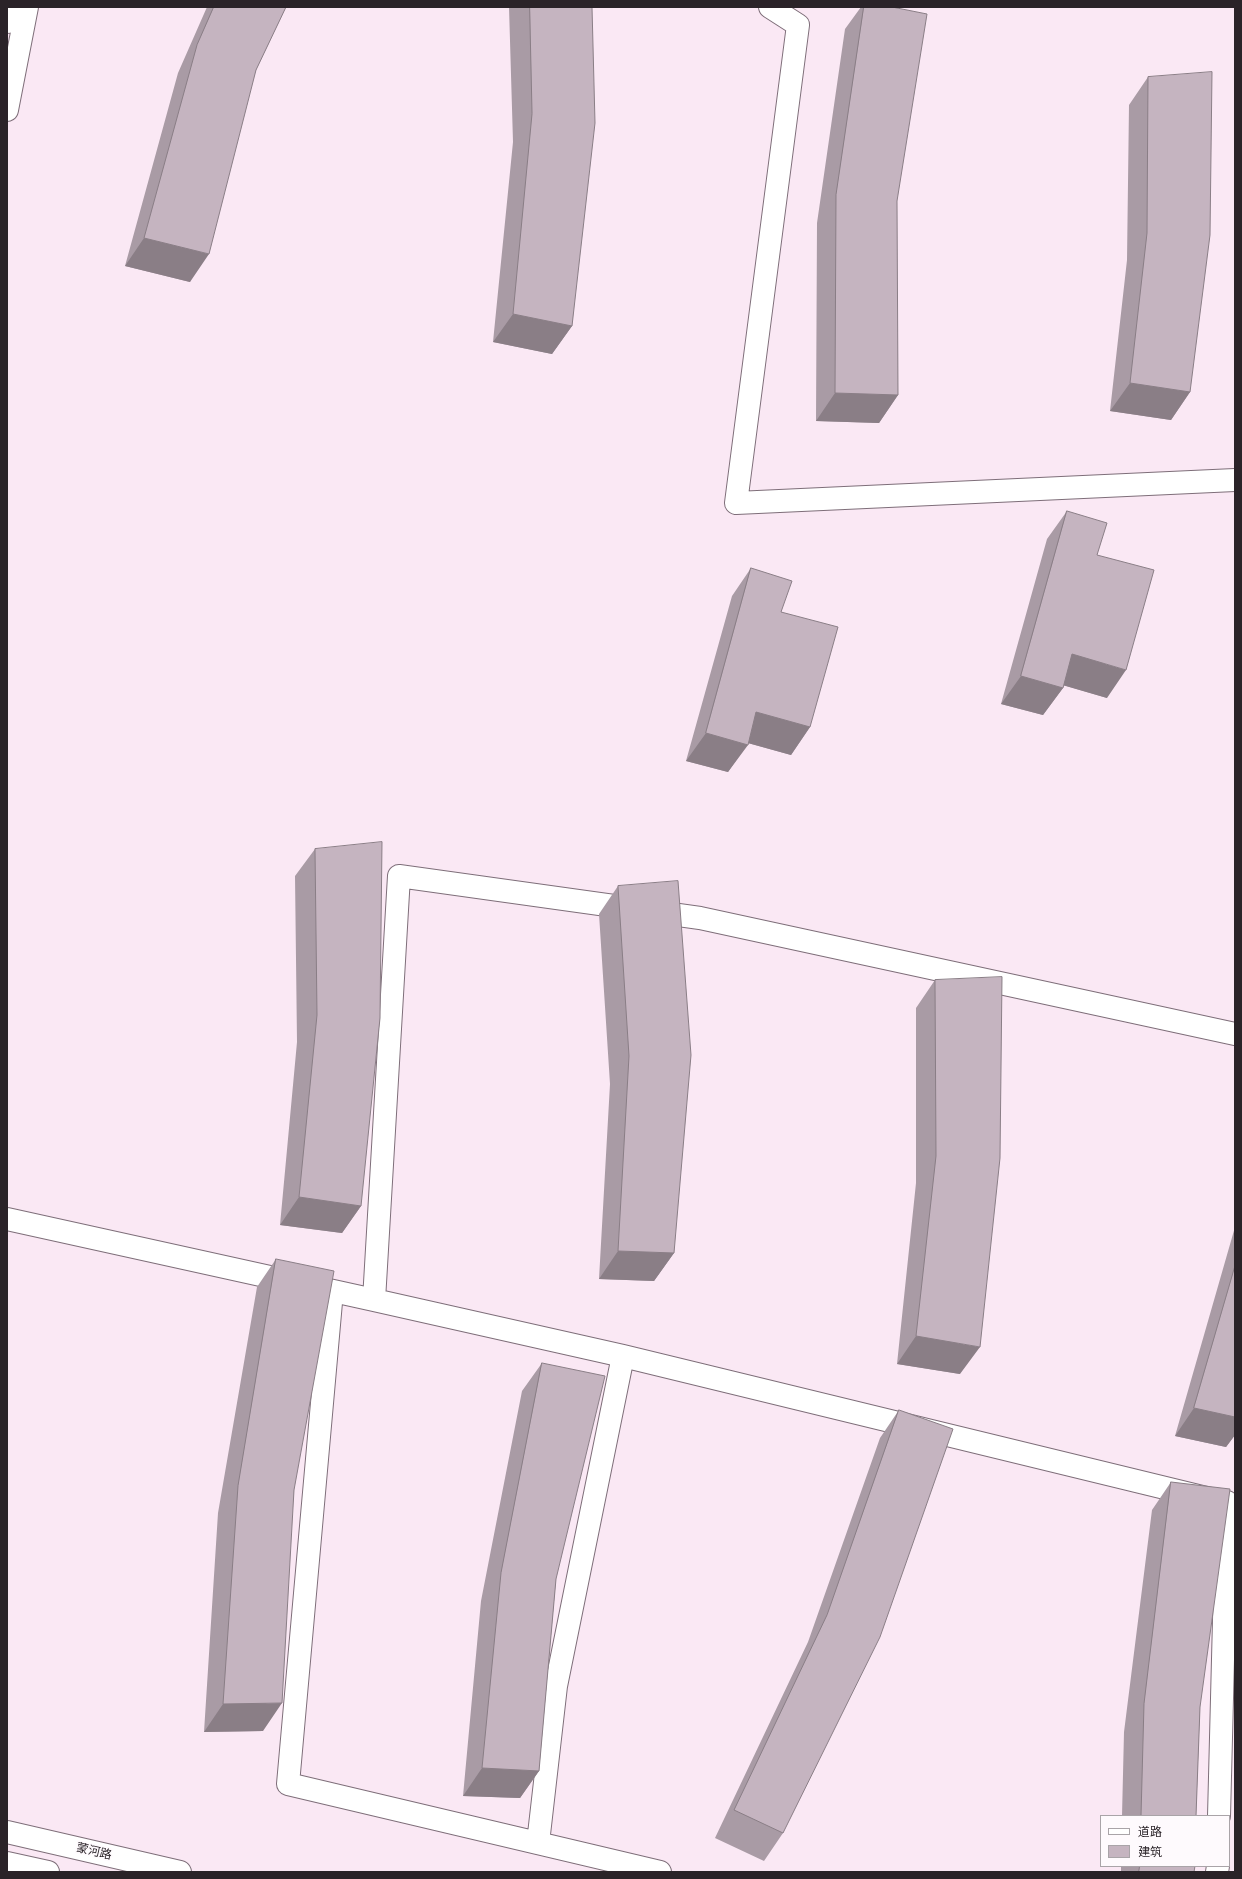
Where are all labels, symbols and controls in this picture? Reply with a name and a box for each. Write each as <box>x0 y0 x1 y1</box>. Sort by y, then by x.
legend <box>1100 1815 1230 1867</box>
text: 道路 <box>1138 1824 1162 1840</box>
street label: 蒙河路 <box>75 1841 113 1863</box>
text: 建筑 <box>1138 1844 1162 1860</box>

